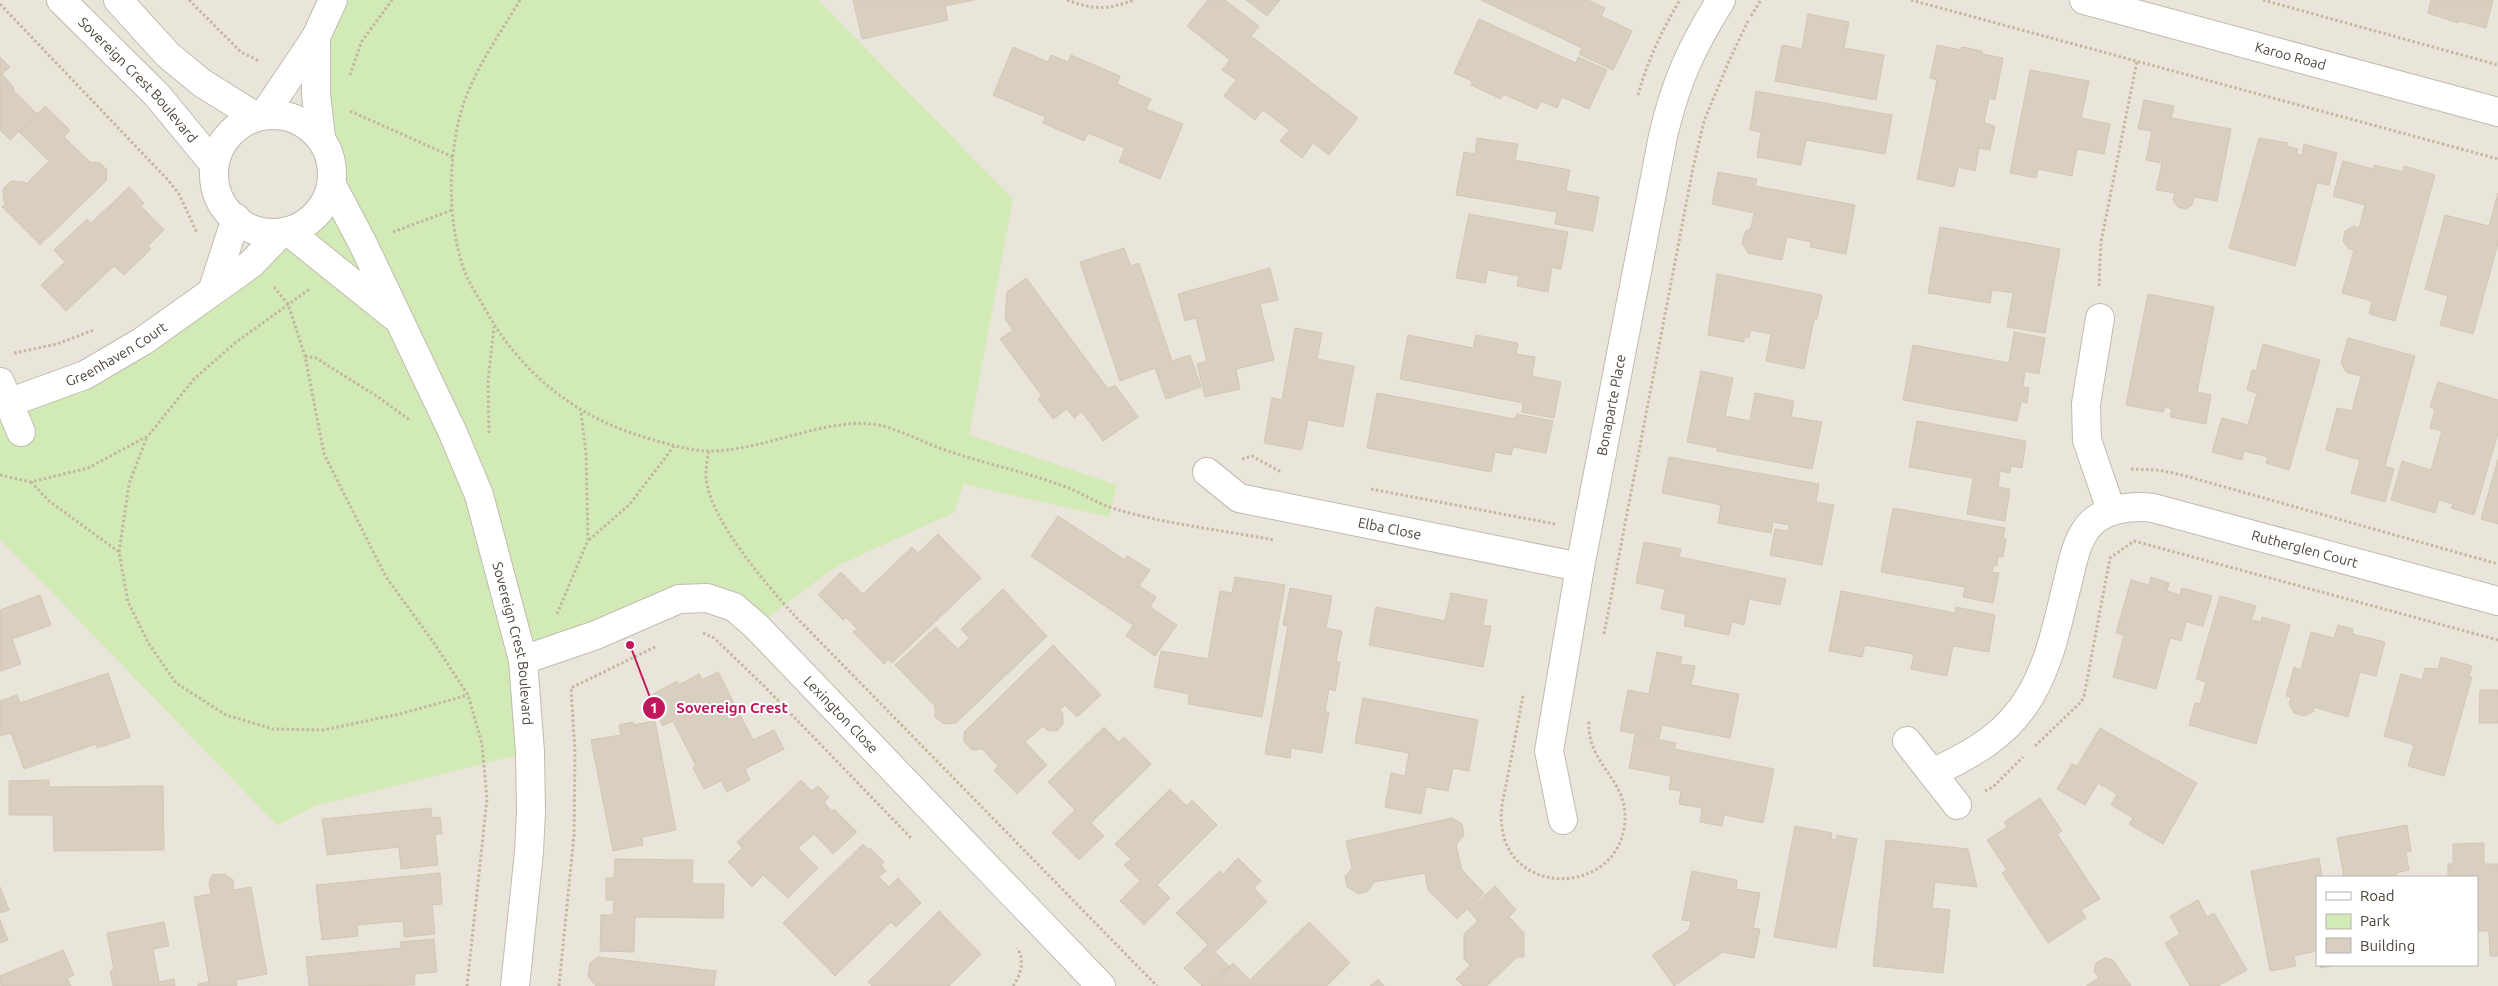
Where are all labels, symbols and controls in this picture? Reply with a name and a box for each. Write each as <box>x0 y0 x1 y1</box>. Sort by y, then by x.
street label: Sovereign Crest Boulevard <box>75 14 201 146</box>
street label: Karoo Road <box>2253 39 2328 73</box>
street label: Greenhaven Court <box>63 318 170 389</box>
street label: Bonaparte Place <box>1594 353 1629 457</box>
street label: Elba Close <box>1357 514 1423 543</box>
street label: Rutherglen Court <box>2250 527 2360 571</box>
street label: Sovereign Crest Boulevard <box>489 560 536 726</box>
street label: Lexington Close <box>800 673 882 757</box>
callout: Sovereign Crest <box>641 693 798 723</box>
text: 1 <box>650 699 658 716</box>
text: Sovereign Crest <box>676 699 788 716</box>
legend <box>2316 876 2478 966</box>
text: Road <box>2360 887 2395 904</box>
text: Park <box>2360 912 2390 929</box>
text: Building <box>2360 937 2415 954</box>

